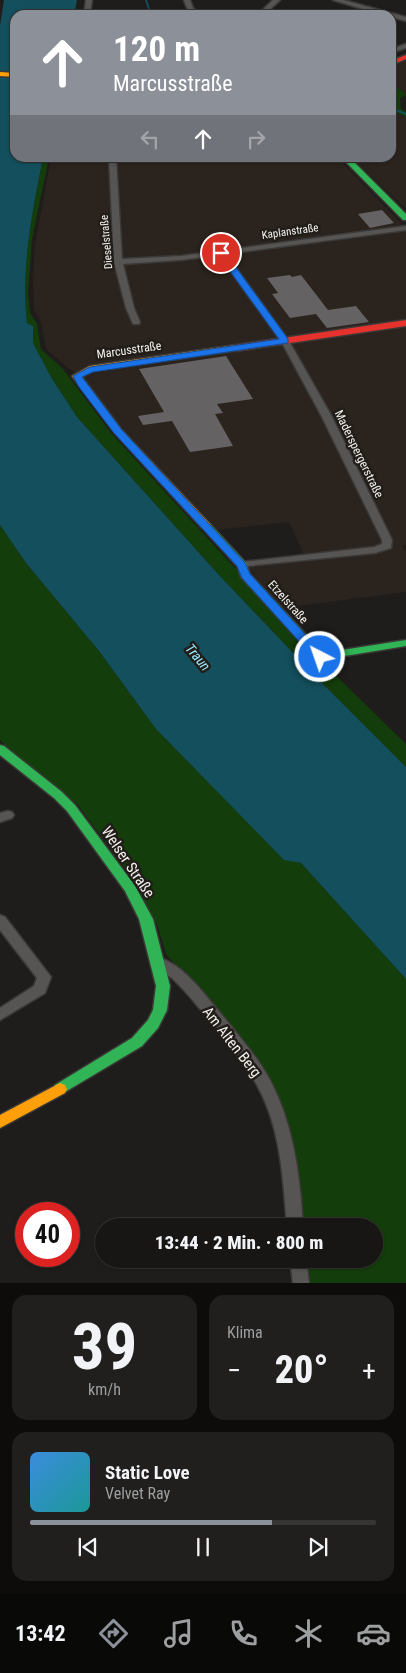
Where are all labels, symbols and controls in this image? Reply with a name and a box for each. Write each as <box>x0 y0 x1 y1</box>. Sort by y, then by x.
text: 120 m <box>113 29 200 70</box>
icon: ahead <box>30 30 95 95</box>
text: Marcusstraße <box>113 71 233 96</box>
icon: left <box>136 125 164 153</box>
icon: ahead <box>189 125 217 153</box>
icon: right <box>242 125 270 153</box>
street label: Dieselstraße <box>98 214 115 270</box>
street label: Kaplanstraße <box>261 221 319 242</box>
pin <box>200 232 242 274</box>
icon: arrive <box>207 239 235 267</box>
street label: Marcusstraße <box>96 338 163 361</box>
street label: Maderspergerstraße <box>332 408 386 500</box>
street label: Etzelstraße <box>265 578 311 627</box>
position arrow <box>293 630 345 682</box>
water label: Traun <box>182 640 214 674</box>
street label: Welser Straße <box>98 823 158 901</box>
street label: Am Alten Berg <box>199 1003 265 1081</box>
speed limit sign: 40 <box>15 1202 80 1267</box>
text: 13:44 · 2 Min. · 800 m <box>155 1231 323 1254</box>
text: 39 <box>72 1309 137 1385</box>
text: Klima <box>227 1323 263 1342</box>
text: 20° <box>275 1348 328 1392</box>
text: − <box>227 1354 241 1387</box>
text: + <box>362 1354 376 1387</box>
text: km/h <box>88 1380 121 1399</box>
text: Static Love <box>105 1461 190 1484</box>
text: Velvet Ray <box>105 1484 170 1503</box>
icon: previous <box>74 1533 102 1561</box>
icon: pause <box>189 1533 217 1561</box>
icon: next <box>304 1533 332 1561</box>
icon: directions <box>96 1616 131 1651</box>
icon: music <box>161 1616 196 1651</box>
icon: phone <box>226 1616 261 1651</box>
icon: climate <box>291 1616 326 1651</box>
icon: car <box>356 1616 391 1651</box>
text: 13:42 <box>15 1621 66 1646</box>

